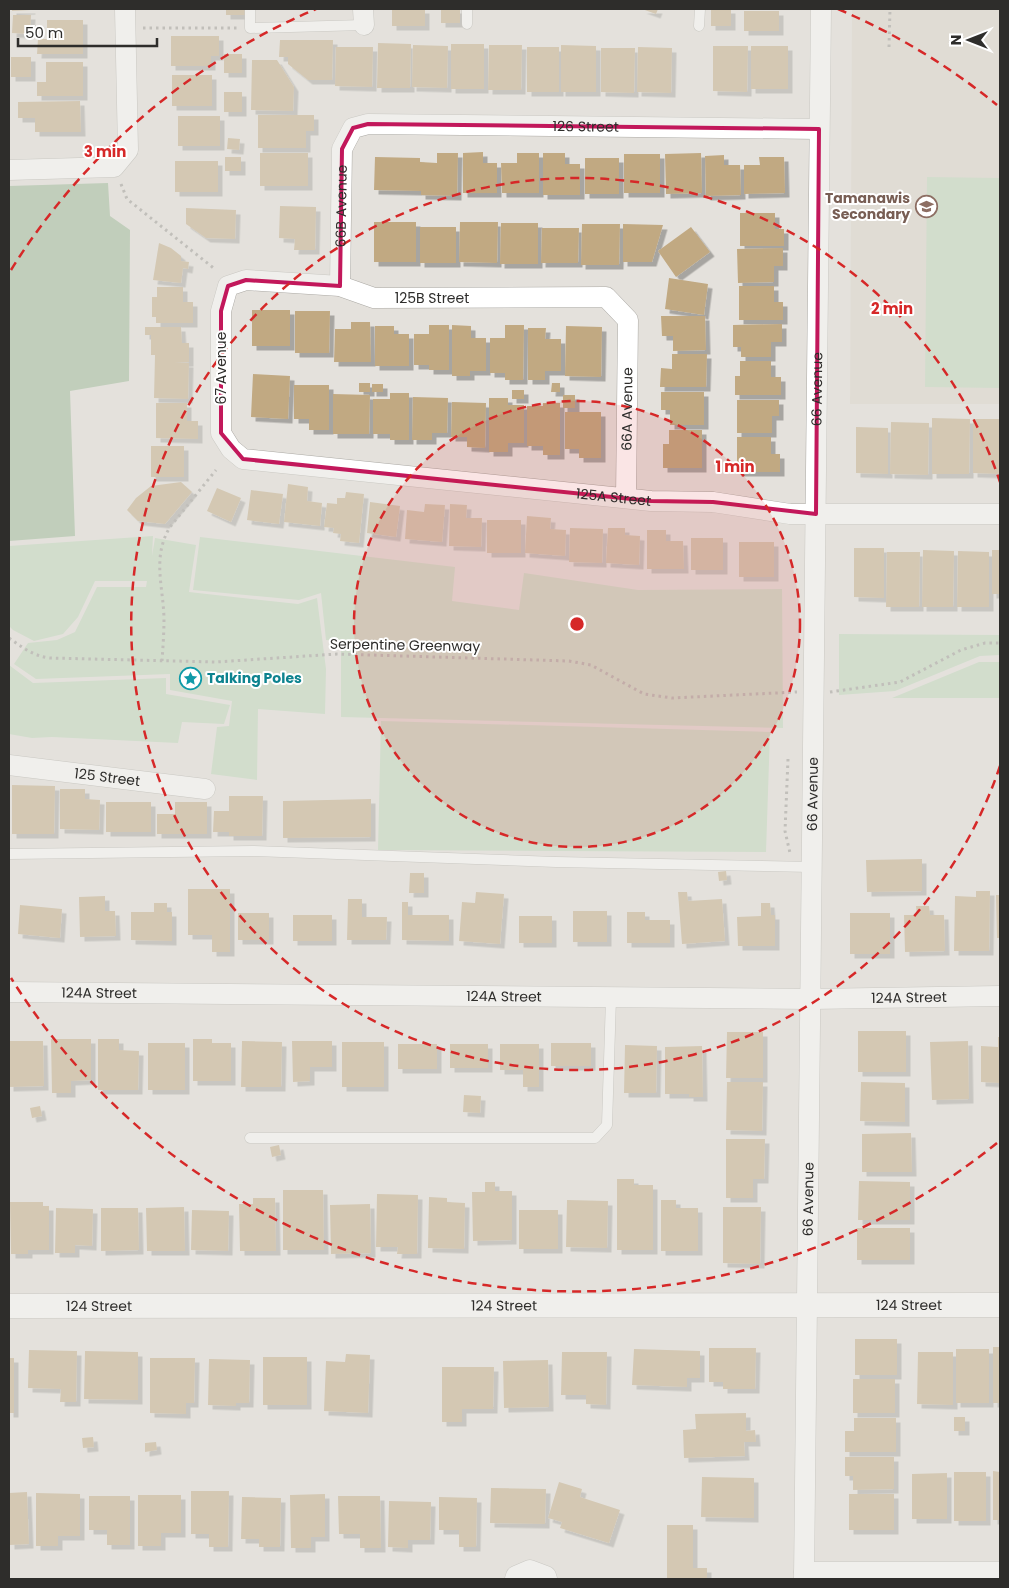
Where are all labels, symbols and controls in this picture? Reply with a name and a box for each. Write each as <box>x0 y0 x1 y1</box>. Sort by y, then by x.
scale bar <box>18 15 156 47</box>
north arrow <box>944 15 994 65</box>
text: 50 m <box>25 22 63 43</box>
text: N <box>946 35 966 45</box>
street label: 126 Street <box>553 116 619 137</box>
text: 3 min <box>84 141 126 162</box>
street label: 66B Avenue <box>331 164 352 248</box>
place label: Tamanawis Secondary <box>825 188 910 224</box>
school or university icon: Tamanawis Secondary <box>914 194 938 218</box>
street label: 125B Street <box>395 288 469 308</box>
text: 2 min <box>871 298 913 319</box>
street label: 67 Avenue <box>211 331 231 404</box>
street label: 66 Avenue <box>806 352 827 426</box>
street label: 66A Avenue <box>617 367 637 451</box>
text: 1 min <box>715 456 755 477</box>
street label: 125A Street <box>575 483 652 511</box>
centre of rings <box>568 615 586 633</box>
street label: Serpentine Greenway <box>330 634 480 656</box>
place icon: Talking Poles <box>179 666 203 690</box>
place label: Talking Poles <box>207 668 302 688</box>
street label: 66 Avenue <box>802 757 823 831</box>
street label: 125 Street <box>73 763 141 791</box>
street label: 124A Street <box>61 982 137 1003</box>
street label: 124A Street <box>466 986 542 1007</box>
street label: 124A Street <box>871 987 947 1008</box>
street label: 66 Avenue <box>798 1162 819 1236</box>
street label: 124 Street <box>471 1295 537 1316</box>
street label: 124 Street <box>876 1295 942 1315</box>
street label: 124 Street <box>66 1296 132 1316</box>

